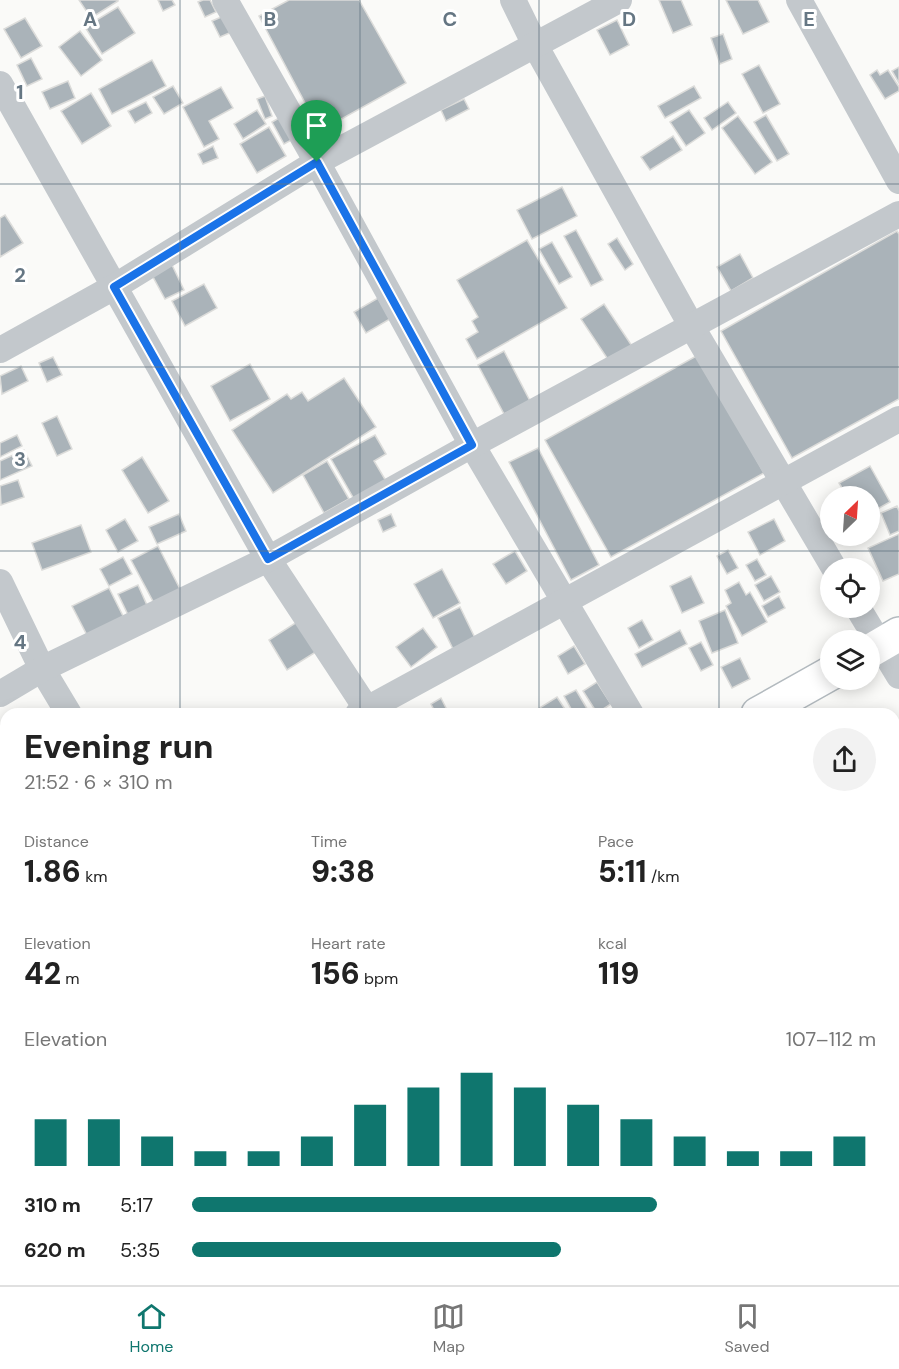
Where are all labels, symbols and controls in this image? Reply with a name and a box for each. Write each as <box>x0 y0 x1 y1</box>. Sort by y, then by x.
text: A <box>83 6 97 32</box>
text: B <box>264 6 276 32</box>
text: C <box>443 6 457 32</box>
text: D <box>622 6 636 32</box>
text: E <box>803 6 815 32</box>
text: 1 <box>16 79 24 105</box>
pin <box>291 100 342 162</box>
icon: arrive <box>300 109 333 142</box>
text: 2 <box>14 262 26 288</box>
text: 3 <box>14 446 26 472</box>
north arrow <box>820 486 880 546</box>
map controls <box>820 486 880 690</box>
button: locate <box>820 558 880 618</box>
text: 4 <box>14 629 27 655</box>
button: layers <box>820 630 880 690</box>
text: Evening run <box>24 725 213 768</box>
button: share <box>813 728 876 791</box>
text: 21:52 · 6 × 310 m <box>24 769 173 795</box>
text: Distance <box>24 831 89 852</box>
text: Time <box>311 831 347 852</box>
text: Pace <box>598 831 634 852</box>
text: 1.86 <box>24 852 81 891</box>
text: 9:38 <box>311 852 375 891</box>
text: 5:11 <box>598 852 647 891</box>
text: km <box>81 866 108 887</box>
text: /km <box>647 866 680 887</box>
text: Elevation <box>24 933 91 954</box>
text: Heart rate <box>311 933 386 954</box>
text: kcal <box>598 933 627 954</box>
text: 42 <box>24 954 61 993</box>
text: 156 <box>311 954 360 993</box>
text: 119 <box>598 954 639 993</box>
text: m <box>61 968 80 989</box>
text: bpm <box>360 968 398 989</box>
text: Elevation <box>24 1026 107 1052</box>
text: 107–112 m <box>786 1026 876 1052</box>
text: 310 m <box>24 1192 81 1218</box>
text: 5:17 <box>120 1192 153 1218</box>
text: 620 m <box>24 1237 86 1263</box>
text: 5:35 <box>120 1237 160 1263</box>
tab: Home <box>130 1300 173 1357</box>
tab: Map <box>432 1300 465 1357</box>
tab: Saved <box>725 1300 769 1357</box>

